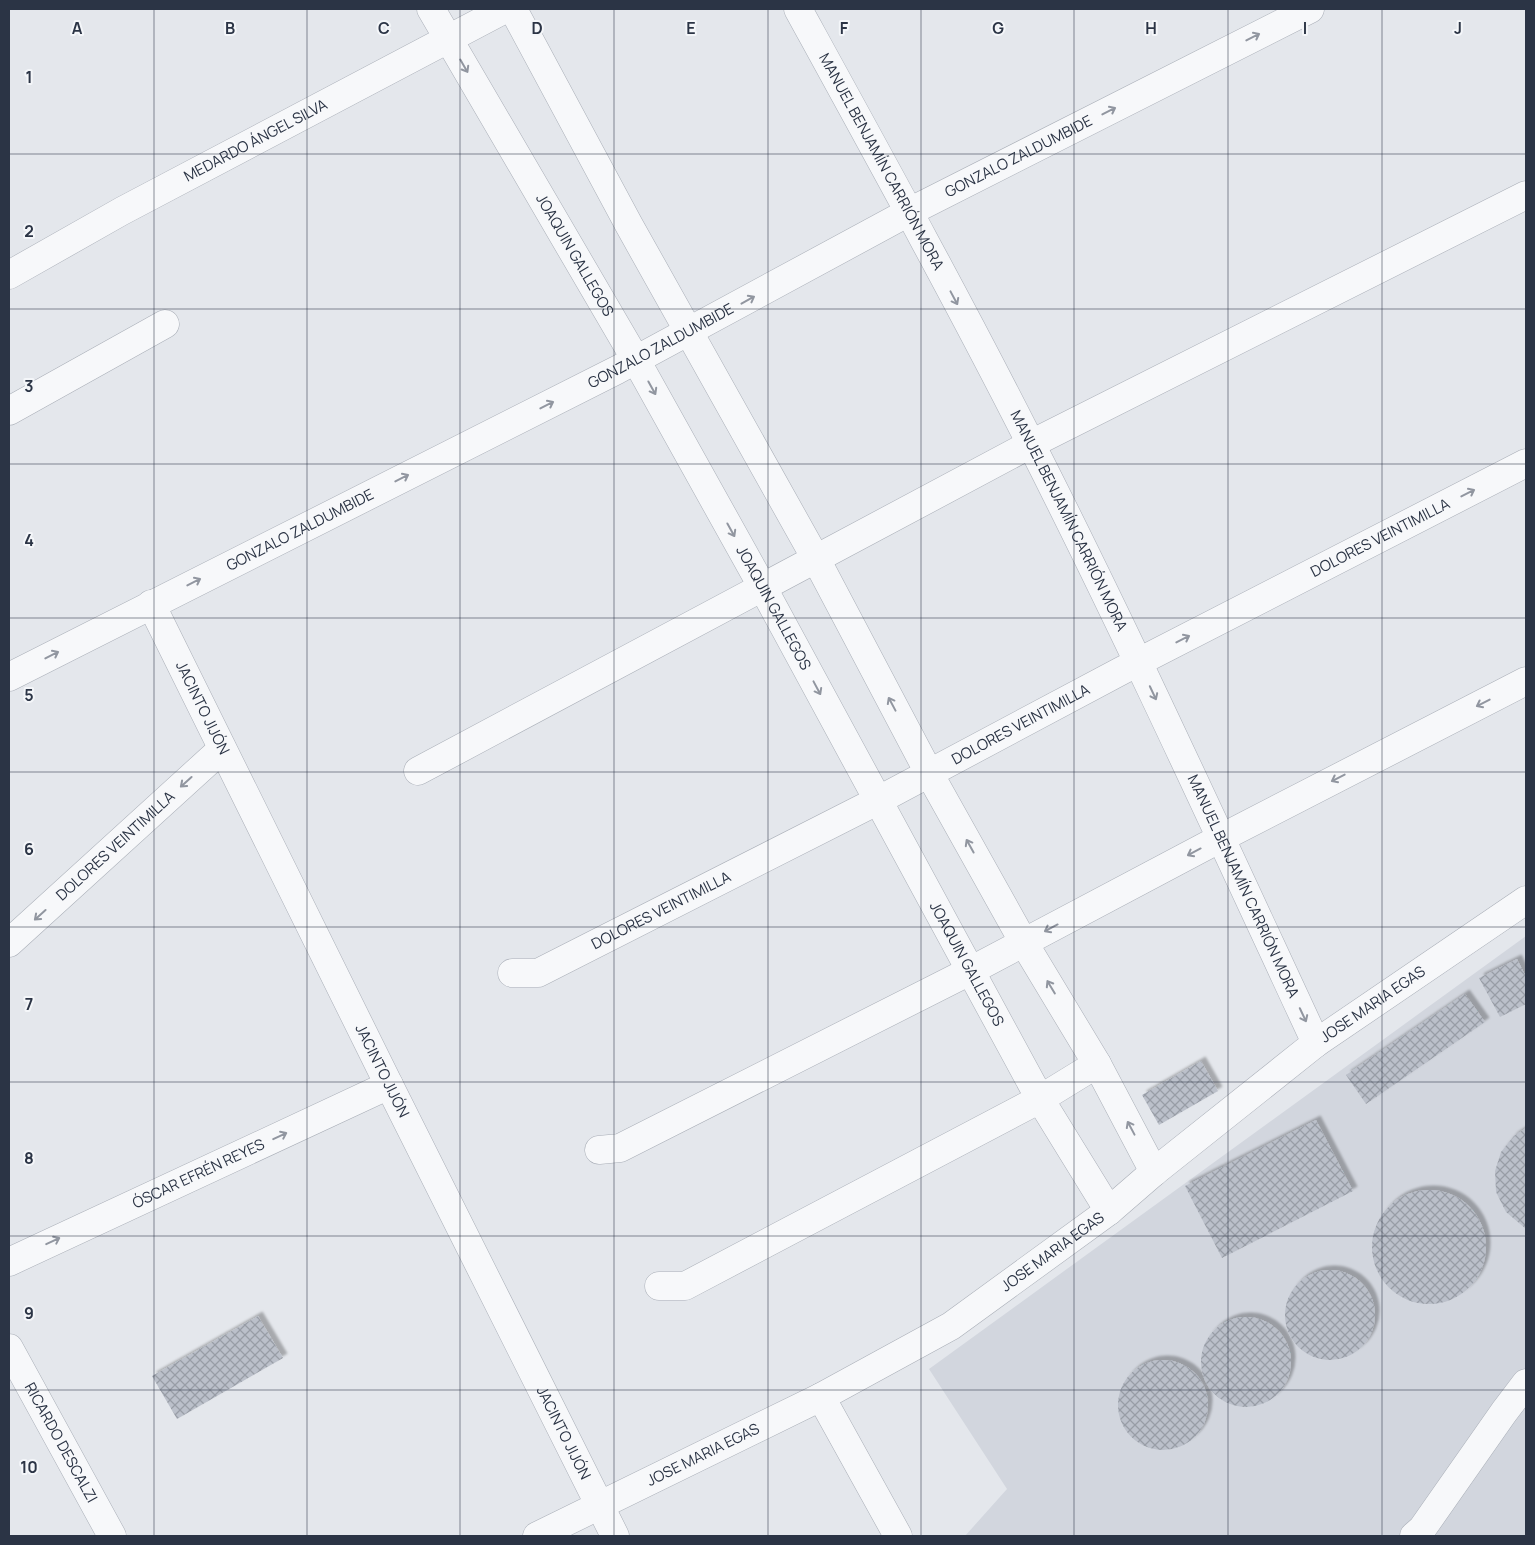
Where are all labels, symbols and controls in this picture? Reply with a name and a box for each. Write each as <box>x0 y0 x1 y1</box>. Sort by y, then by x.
text: A <box>72 17 83 39</box>
text: B <box>225 17 235 39</box>
text: C <box>378 17 390 39</box>
text: D <box>531 17 543 39</box>
text: E <box>686 17 696 39</box>
text: F <box>840 17 849 39</box>
text: G <box>992 17 1004 39</box>
text: H <box>1145 17 1157 39</box>
text: I <box>1303 17 1307 39</box>
text: J <box>1454 17 1462 39</box>
one-way arrow <box>1246 32 1261 42</box>
street label: MANUEL BENJAMÍN CARRIÓN MORA <box>814 49 950 274</box>
one-way arrow <box>459 59 469 74</box>
text: 1 <box>25 66 33 88</box>
street label: MEDARDO ÁNGEL SILVA <box>180 93 331 187</box>
one-way arrow <box>1101 106 1116 116</box>
street label: GONZALO ZALDUMBIDE <box>941 110 1096 202</box>
street label: JOAQUIN GALLEGOS <box>531 190 619 320</box>
text: 2 <box>24 220 34 242</box>
one-way arrow <box>950 290 959 305</box>
one-way arrow <box>740 295 755 305</box>
street label: GONZALO ZALDUMBIDE <box>584 298 737 393</box>
text: 3 <box>24 375 34 397</box>
one-way arrow <box>647 381 657 395</box>
one-way arrow <box>539 400 554 409</box>
street label: MANUEL BENJAMÍN CARRIÓN MORA <box>1006 407 1133 635</box>
one-way arrow <box>394 473 409 482</box>
street label: GONZALO ZALDUMBIDE <box>222 484 377 576</box>
one-way arrow <box>1460 488 1475 498</box>
street label: DOLORES VEINTIMILLA <box>1307 493 1454 582</box>
one-way arrow <box>726 523 736 537</box>
text: 4 <box>24 529 34 551</box>
street label: JOAQUIN GALLEGOS <box>731 542 816 674</box>
one-way arrow <box>186 577 201 586</box>
one-way arrow <box>1175 634 1190 643</box>
one-way arrow <box>44 650 59 659</box>
street label: JACINTO JIJÓN <box>171 657 235 758</box>
street label: DOLORES VEINTIMILLA <box>948 678 1094 769</box>
one-way arrow <box>812 681 822 695</box>
text: 5 <box>24 684 34 706</box>
one-way arrow <box>1148 685 1158 700</box>
one-way arrow <box>887 696 897 711</box>
one-way arrow <box>1476 699 1491 708</box>
street label: MANUEL BENJAMÍN CARRIÓN MORA <box>1183 771 1305 1002</box>
one-way arrow <box>1331 773 1346 783</box>
one-way arrow <box>179 776 192 788</box>
street label: DOLORES VEINTIMILLA <box>51 786 179 905</box>
text: 6 <box>24 838 34 860</box>
one-way arrow <box>964 840 974 854</box>
one-way arrow <box>1187 848 1202 858</box>
street label: DOLORES VEINTIMILLA <box>587 866 735 954</box>
street label: JOAQUIN GALLEGOS <box>925 898 1010 1030</box>
one-way arrow <box>33 909 46 921</box>
one-way arrow <box>1044 924 1058 934</box>
street label: JOSE MARIA EGAS <box>1316 961 1429 1047</box>
one-way arrow <box>1045 981 1055 995</box>
text: 7 <box>25 993 33 1015</box>
one-way arrow <box>1299 1007 1308 1022</box>
street label: JACINTO JIJÓN <box>351 1020 415 1121</box>
one-way arrow <box>1126 1121 1136 1136</box>
one-way arrow <box>272 1131 287 1140</box>
street label: ÓSCAR EFRÉN REYES <box>129 1133 268 1213</box>
text: 8 <box>24 1147 34 1169</box>
street label: JOSE MARIA EGAS <box>996 1207 1108 1296</box>
one-way arrow <box>45 1236 60 1246</box>
text: 9 <box>24 1302 34 1324</box>
street label: RICARDO DESCALZI <box>20 1379 103 1506</box>
street label: JACINTO JIJÓN <box>532 1383 596 1483</box>
street label: JOSE MARIA EGAS <box>643 1418 763 1491</box>
text: 10 <box>20 1456 38 1478</box>

